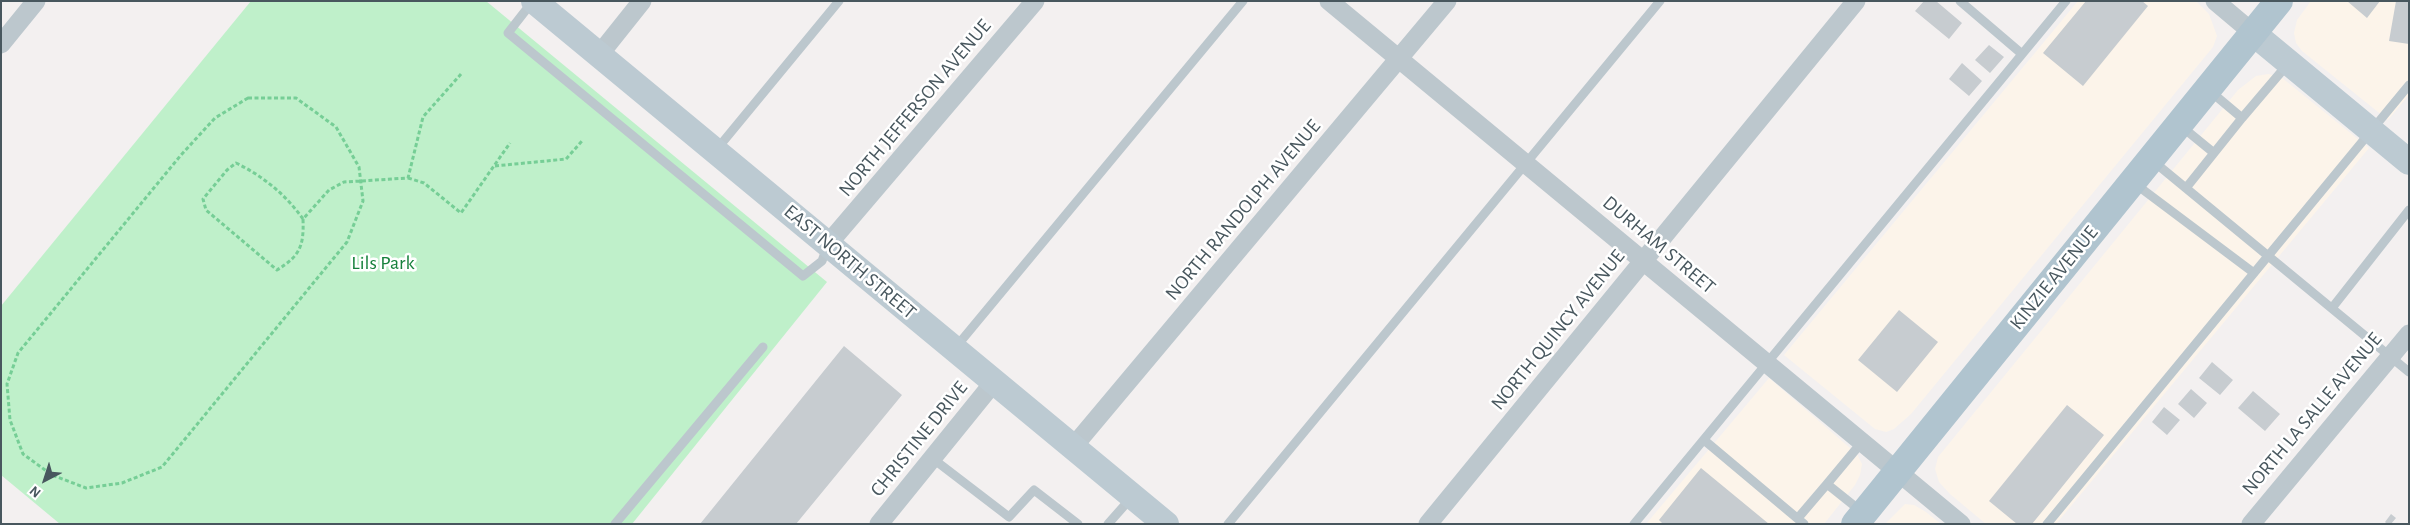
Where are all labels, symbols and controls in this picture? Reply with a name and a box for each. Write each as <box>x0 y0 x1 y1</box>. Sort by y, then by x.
street label: NORTH JEFFERSON AVENUE <box>834 14 996 202</box>
street label: NORTH RANDOLPH AVENUE <box>1160 115 1326 305</box>
street label: DURHAM STREET <box>1598 191 1720 299</box>
street label: EAST NORTH STREET <box>779 200 921 324</box>
street label: KINZIE AVENUE <box>2005 221 2103 335</box>
street label: NORTH QUINCY AVENUE <box>1486 245 1630 415</box>
park label: Lils Park <box>351 251 415 275</box>
street label: NORTH LA SALLE AVENUE <box>2237 328 2387 500</box>
street label: CHRISTINE DRIVE <box>865 377 973 501</box>
north arrow <box>20 455 70 505</box>
text: N <box>27 483 44 500</box>

